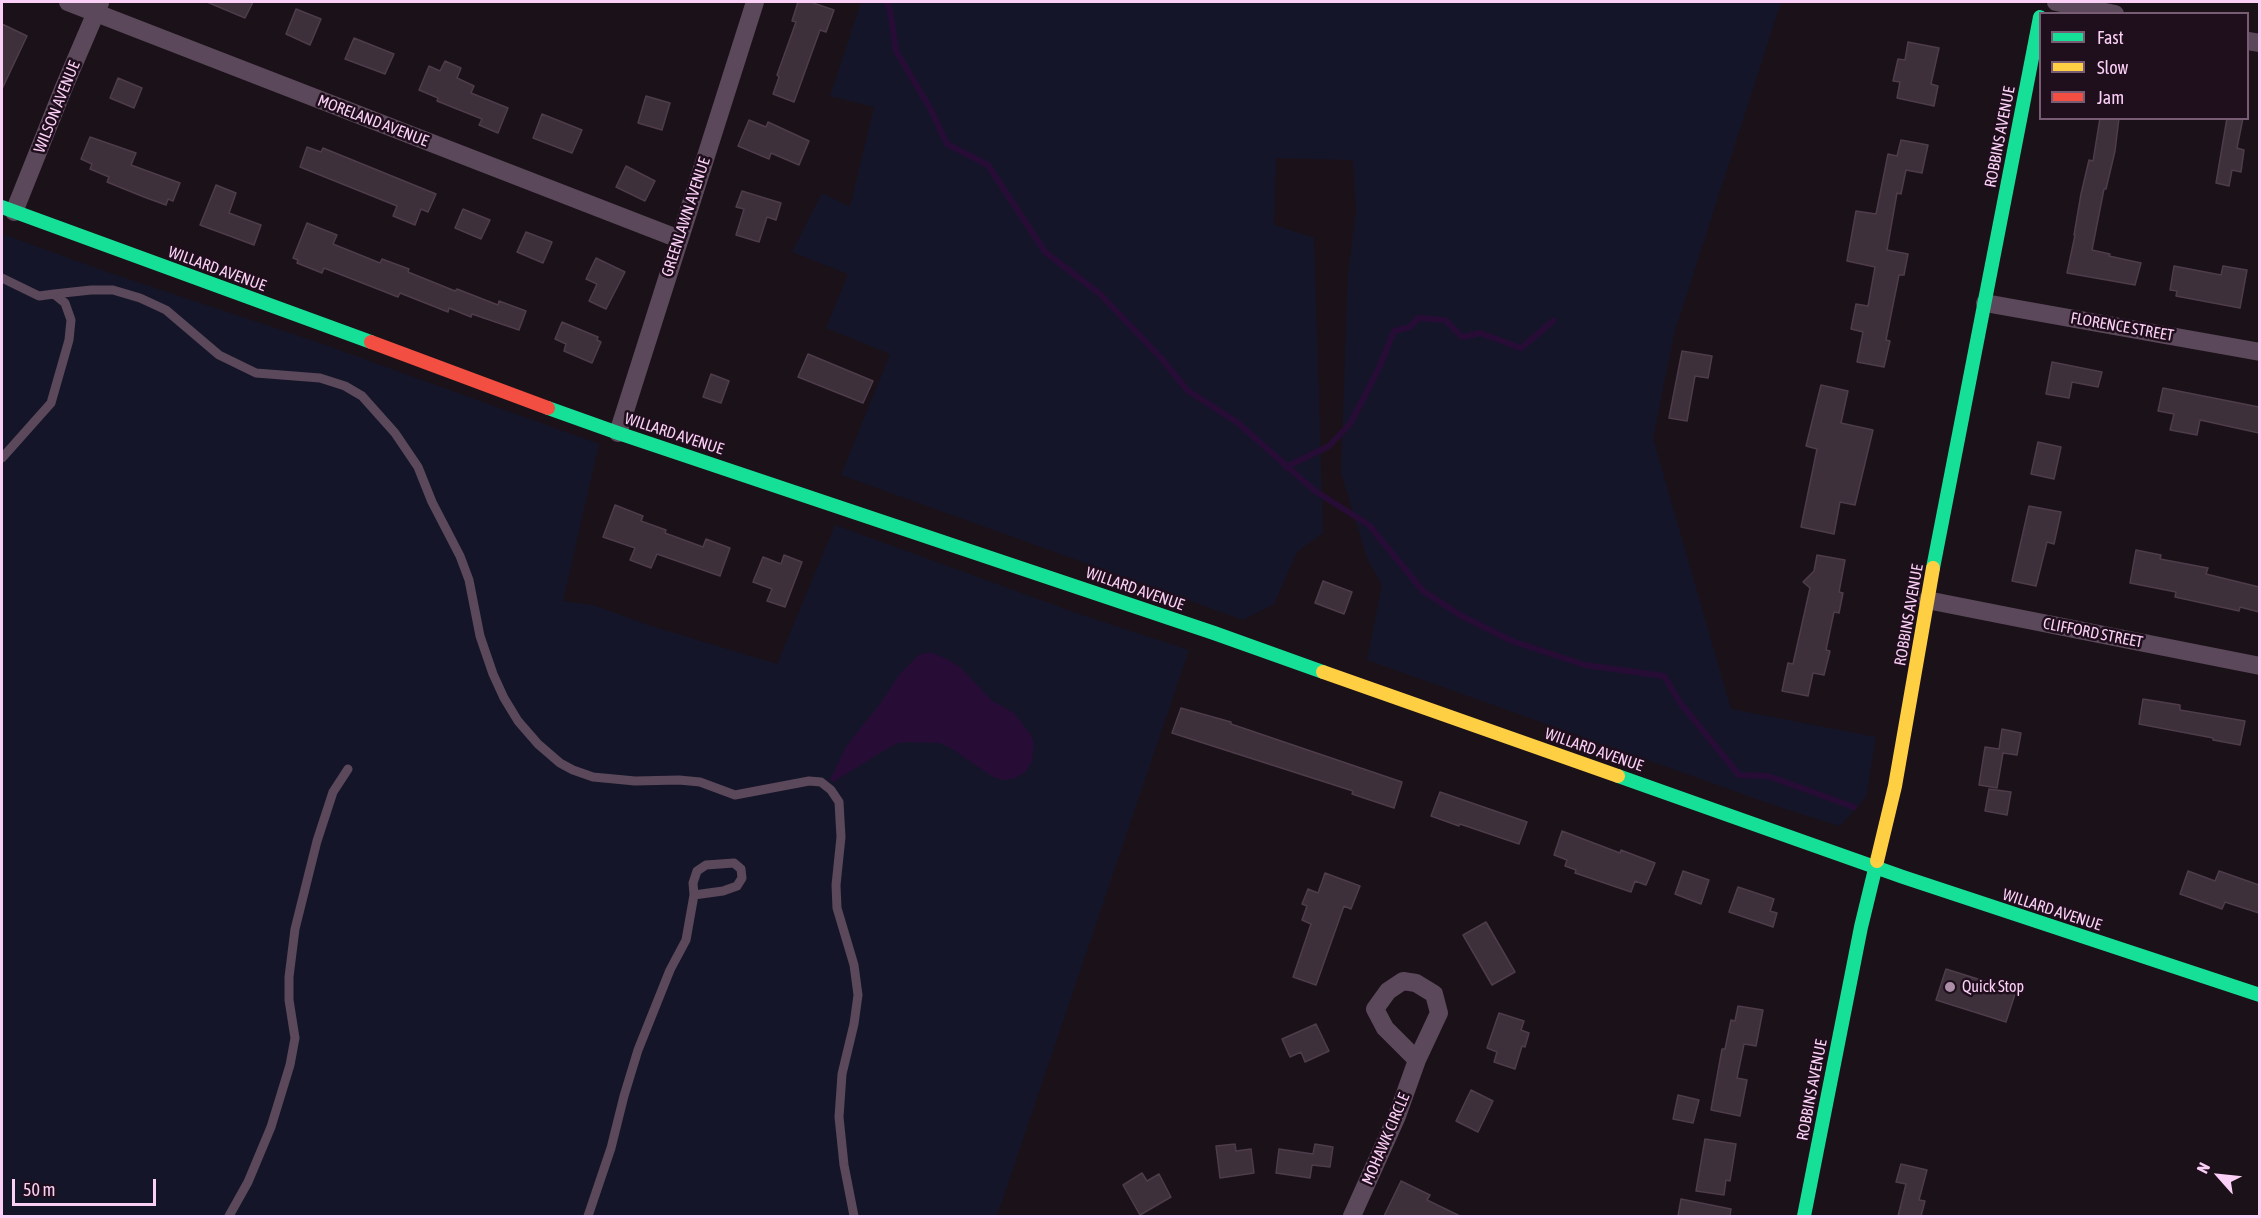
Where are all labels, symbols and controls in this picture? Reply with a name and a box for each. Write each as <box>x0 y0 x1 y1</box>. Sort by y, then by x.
legend <box>2039 12 2249 120</box>
text: Fast <box>2097 27 2124 48</box>
text: Slow <box>2097 57 2128 78</box>
street label: WILSON AVENUE <box>30 58 84 156</box>
street label: ROBBINS AVENUE <box>1981 85 2019 189</box>
text: Jam <box>2097 87 2124 108</box>
street label: MORELAND AVENUE <box>315 91 431 151</box>
street label: GREENLAWN AVENUE <box>658 155 714 279</box>
street label: WILLARD AVENUE <box>165 242 269 296</box>
street label: FLORENCE STREET <box>2069 308 2175 346</box>
street label: WILLARD AVENUE <box>622 409 726 459</box>
street label: WILLARD AVENUE <box>1083 563 1187 615</box>
street label: ROBBINS AVENUE <box>1891 563 1927 667</box>
street label: CLIFFORD STREET <box>2041 614 2145 652</box>
street label: WILLARD AVENUE <box>1542 724 1646 776</box>
street label: WILLARD AVENUE <box>2000 885 2104 935</box>
place label: Quick Stop <box>1962 977 2024 997</box>
marker: Quick Stop <box>1943 980 1957 994</box>
street label: ROBBINS AVENUE <box>1793 1038 1831 1142</box>
street label: MOHAWK CIRCLE <box>1358 1090 1414 1188</box>
north arrow <box>2189 1146 2249 1206</box>
text: N <box>2193 1160 2213 1176</box>
scale bar <box>15 1167 159 1205</box>
text: 50 m <box>23 1179 55 1200</box>

